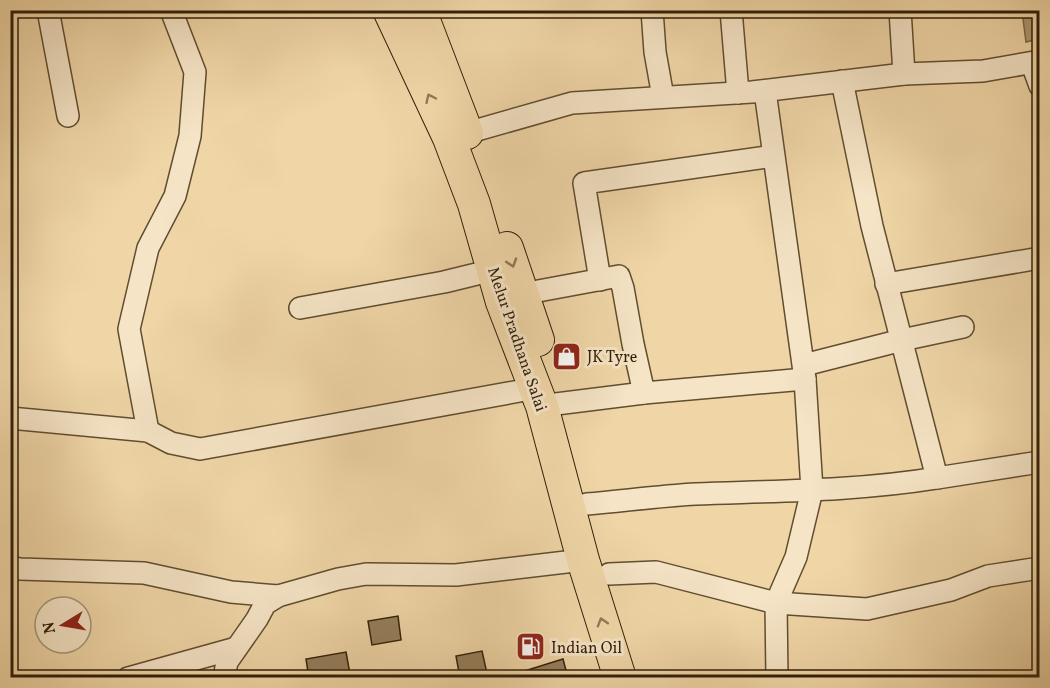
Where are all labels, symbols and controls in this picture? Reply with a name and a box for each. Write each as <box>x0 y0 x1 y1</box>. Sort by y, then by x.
one-way arrow <box>425 94 437 105</box>
one-way arrow <box>505 257 518 268</box>
street label: Melur Pradhana Salai <box>481 264 551 415</box>
shop icon: JK Tyre <box>550 340 582 372</box>
place label: JK Tyre <box>587 347 637 369</box>
north arrow <box>33 595 93 655</box>
one-way arrow <box>597 617 609 628</box>
text: N <box>38 619 62 635</box>
fuel station icon: Indian Oil <box>514 631 546 663</box>
place label: Indian Oil <box>551 638 622 660</box>

